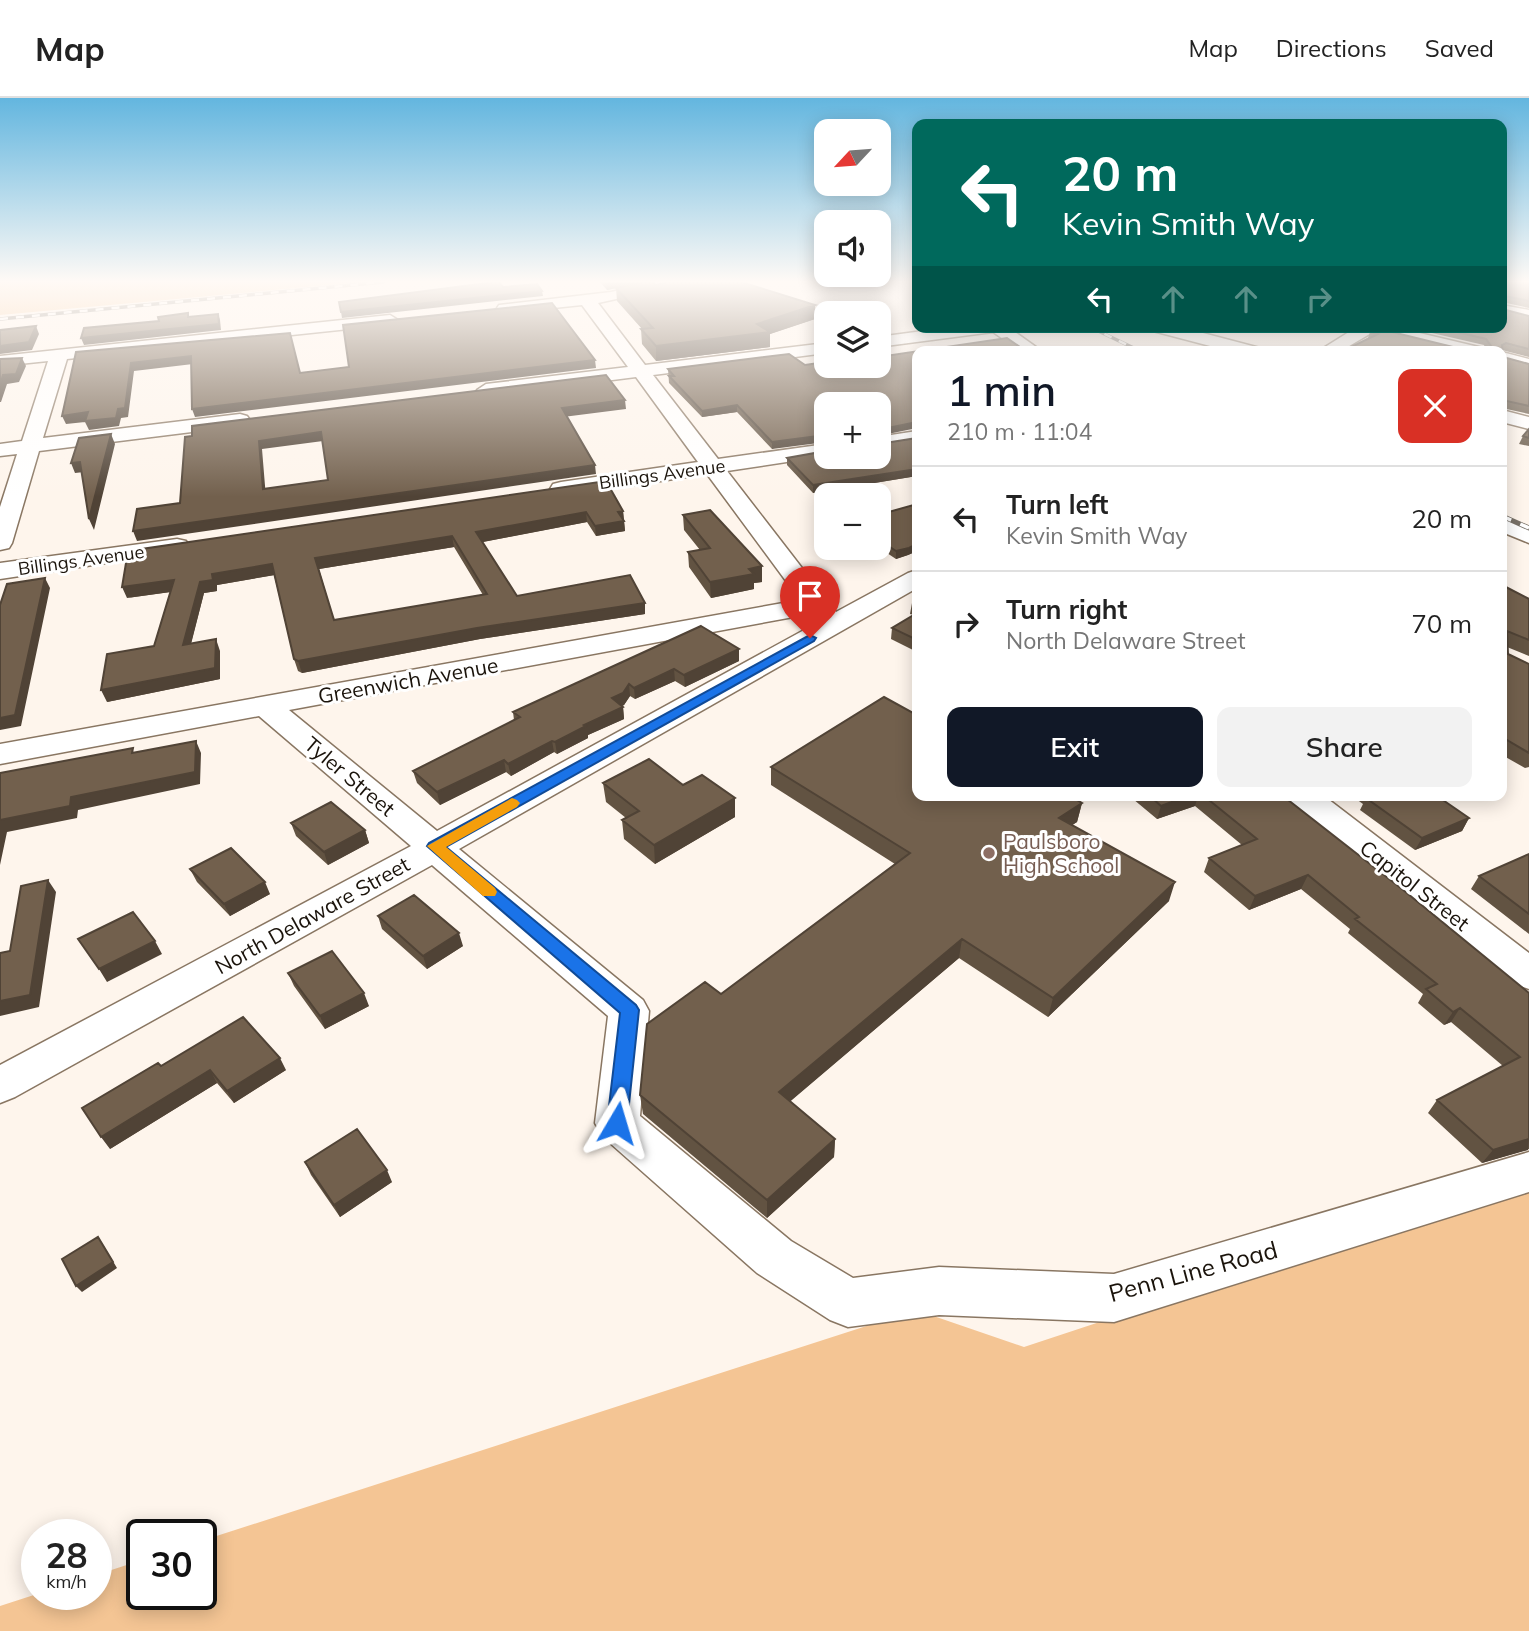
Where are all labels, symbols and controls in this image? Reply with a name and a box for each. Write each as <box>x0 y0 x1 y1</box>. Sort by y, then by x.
text: Map <box>35 28 105 69</box>
text: Map <box>1188 33 1238 63</box>
text: Directions <box>1276 33 1387 63</box>
text: Saved <box>1425 33 1494 63</box>
north arrow <box>814 119 891 196</box>
map controls <box>814 119 891 560</box>
text: 20 m <box>1062 142 1178 203</box>
icon: left <box>947 147 1038 238</box>
text: Kevin Smith Way <box>1062 203 1315 243</box>
button: sound <box>814 210 891 287</box>
icon: left <box>1081 280 1119 318</box>
icon: ahead <box>1154 280 1192 318</box>
icon: ahead <box>1227 280 1265 318</box>
icon: right <box>1300 280 1338 318</box>
button: layers <box>814 301 891 378</box>
text: 1 min <box>947 364 1056 417</box>
button: close <box>1398 369 1472 443</box>
button: + <box>814 392 891 469</box>
text: 210 m · 11:04 <box>947 417 1092 446</box>
street label: Billings Avenue <box>597 454 727 494</box>
button: − <box>814 483 891 560</box>
text: Turn left <box>1006 488 1108 521</box>
icon: left <box>947 500 985 538</box>
text: 20 m <box>1411 502 1472 535</box>
text: Kevin Smith Way <box>1006 521 1188 550</box>
street label: Billings Avenue <box>16 540 146 580</box>
pin <box>780 566 840 638</box>
icon: arrive <box>791 577 829 615</box>
text: Turn right <box>1006 593 1127 626</box>
icon: right <box>947 605 985 643</box>
text: 70 m <box>1411 607 1472 640</box>
text: North Delaware Street <box>1006 626 1246 655</box>
street label: Greenwich Avenue <box>316 651 500 709</box>
button: Exit <box>947 707 1203 787</box>
button: Share <box>1217 707 1472 787</box>
street label: Tyler Street <box>299 731 401 821</box>
place label: Paulsboro High School <box>1003 828 1119 878</box>
street label: Capitol Street <box>1355 834 1475 936</box>
marker: Paulsboro High School <box>981 845 997 861</box>
street label: North Delaware Street <box>210 851 414 979</box>
position arrow <box>580 1086 654 1160</box>
street label: Penn Line Road <box>1105 1234 1281 1308</box>
speed limit sign: 30 <box>126 1519 217 1610</box>
text: 28 <box>45 1533 88 1577</box>
text: km/h <box>46 1570 87 1593</box>

